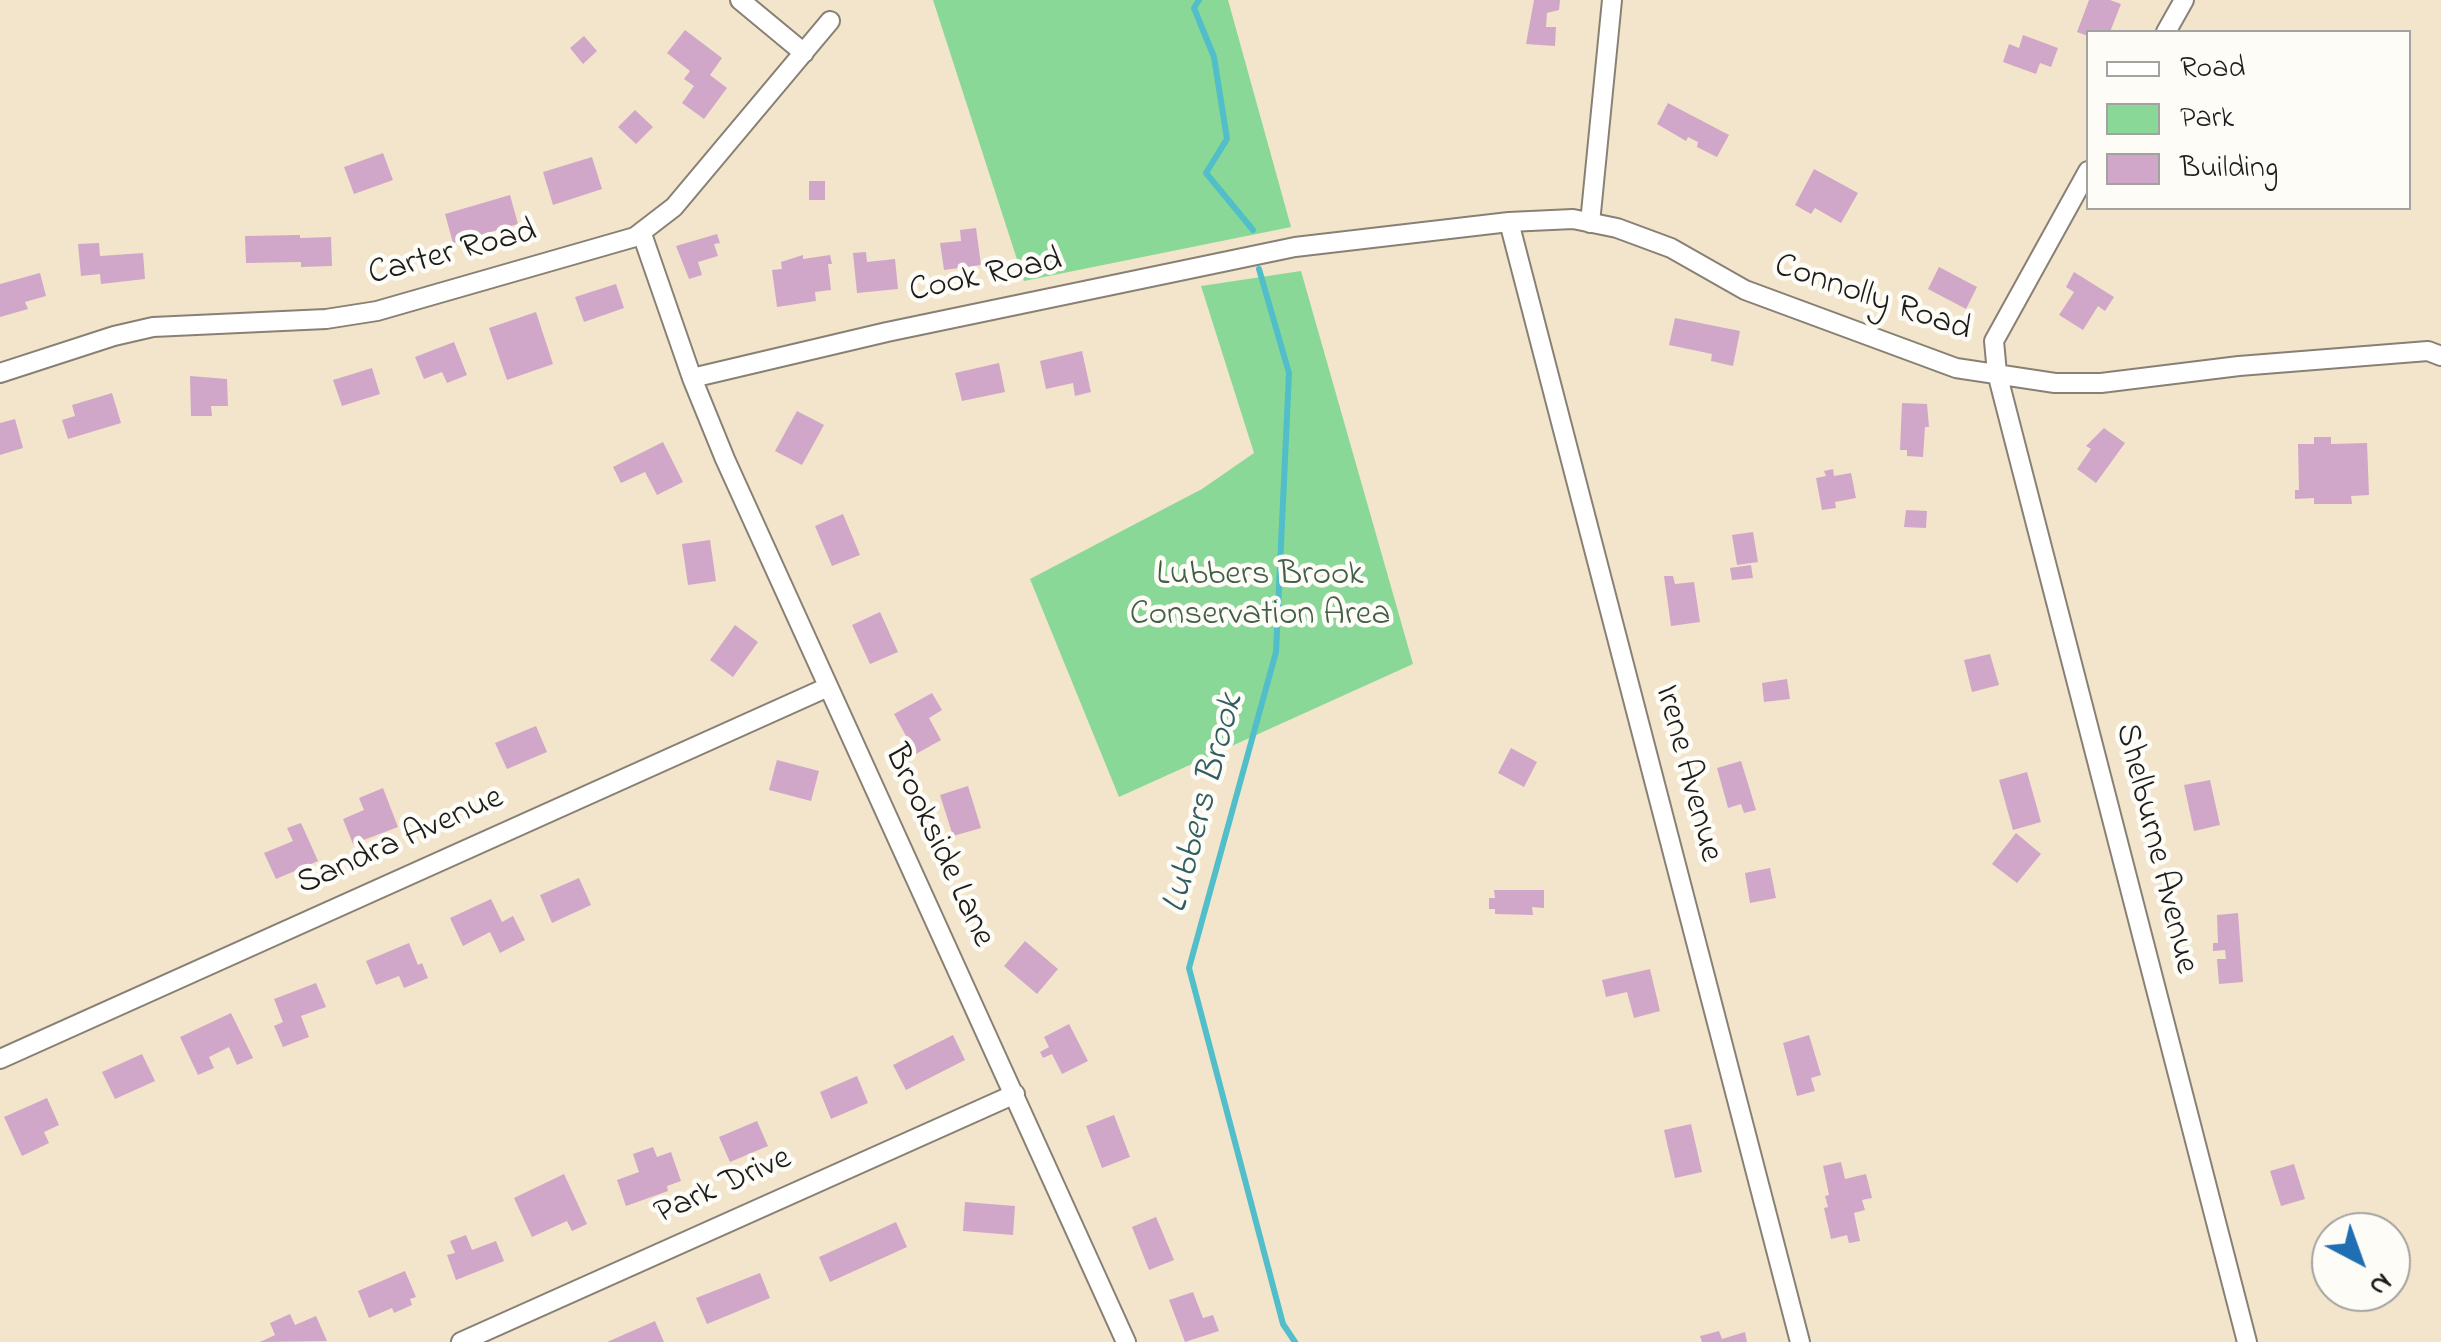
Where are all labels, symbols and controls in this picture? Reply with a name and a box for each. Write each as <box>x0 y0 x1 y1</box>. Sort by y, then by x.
legend <box>2086 30 2411 210</box>
text: Road <box>2180 47 2245 91</box>
text: Park <box>2180 97 2234 141</box>
text: Building <box>2180 147 2278 191</box>
street label: Carter Road <box>364 212 542 298</box>
street label: Cook Road <box>906 241 1066 315</box>
street label: Connolly Road <box>1768 247 1976 353</box>
park label: Lubbers Brook Conservation Area <box>1130 556 1390 638</box>
street label: Irene Avenue <box>1642 681 1730 867</box>
water label: Lubbers Brook <box>1155 690 1257 918</box>
street label: Shelburne Avenue <box>2103 720 2205 978</box>
street label: Brookside Lane <box>872 739 1002 955</box>
street label: Sandra Avenue <box>291 779 511 907</box>
street label: Park Drive <box>649 1139 799 1237</box>
north arrow <box>2311 1212 2411 1312</box>
text: N <box>2359 1262 2400 1305</box>

